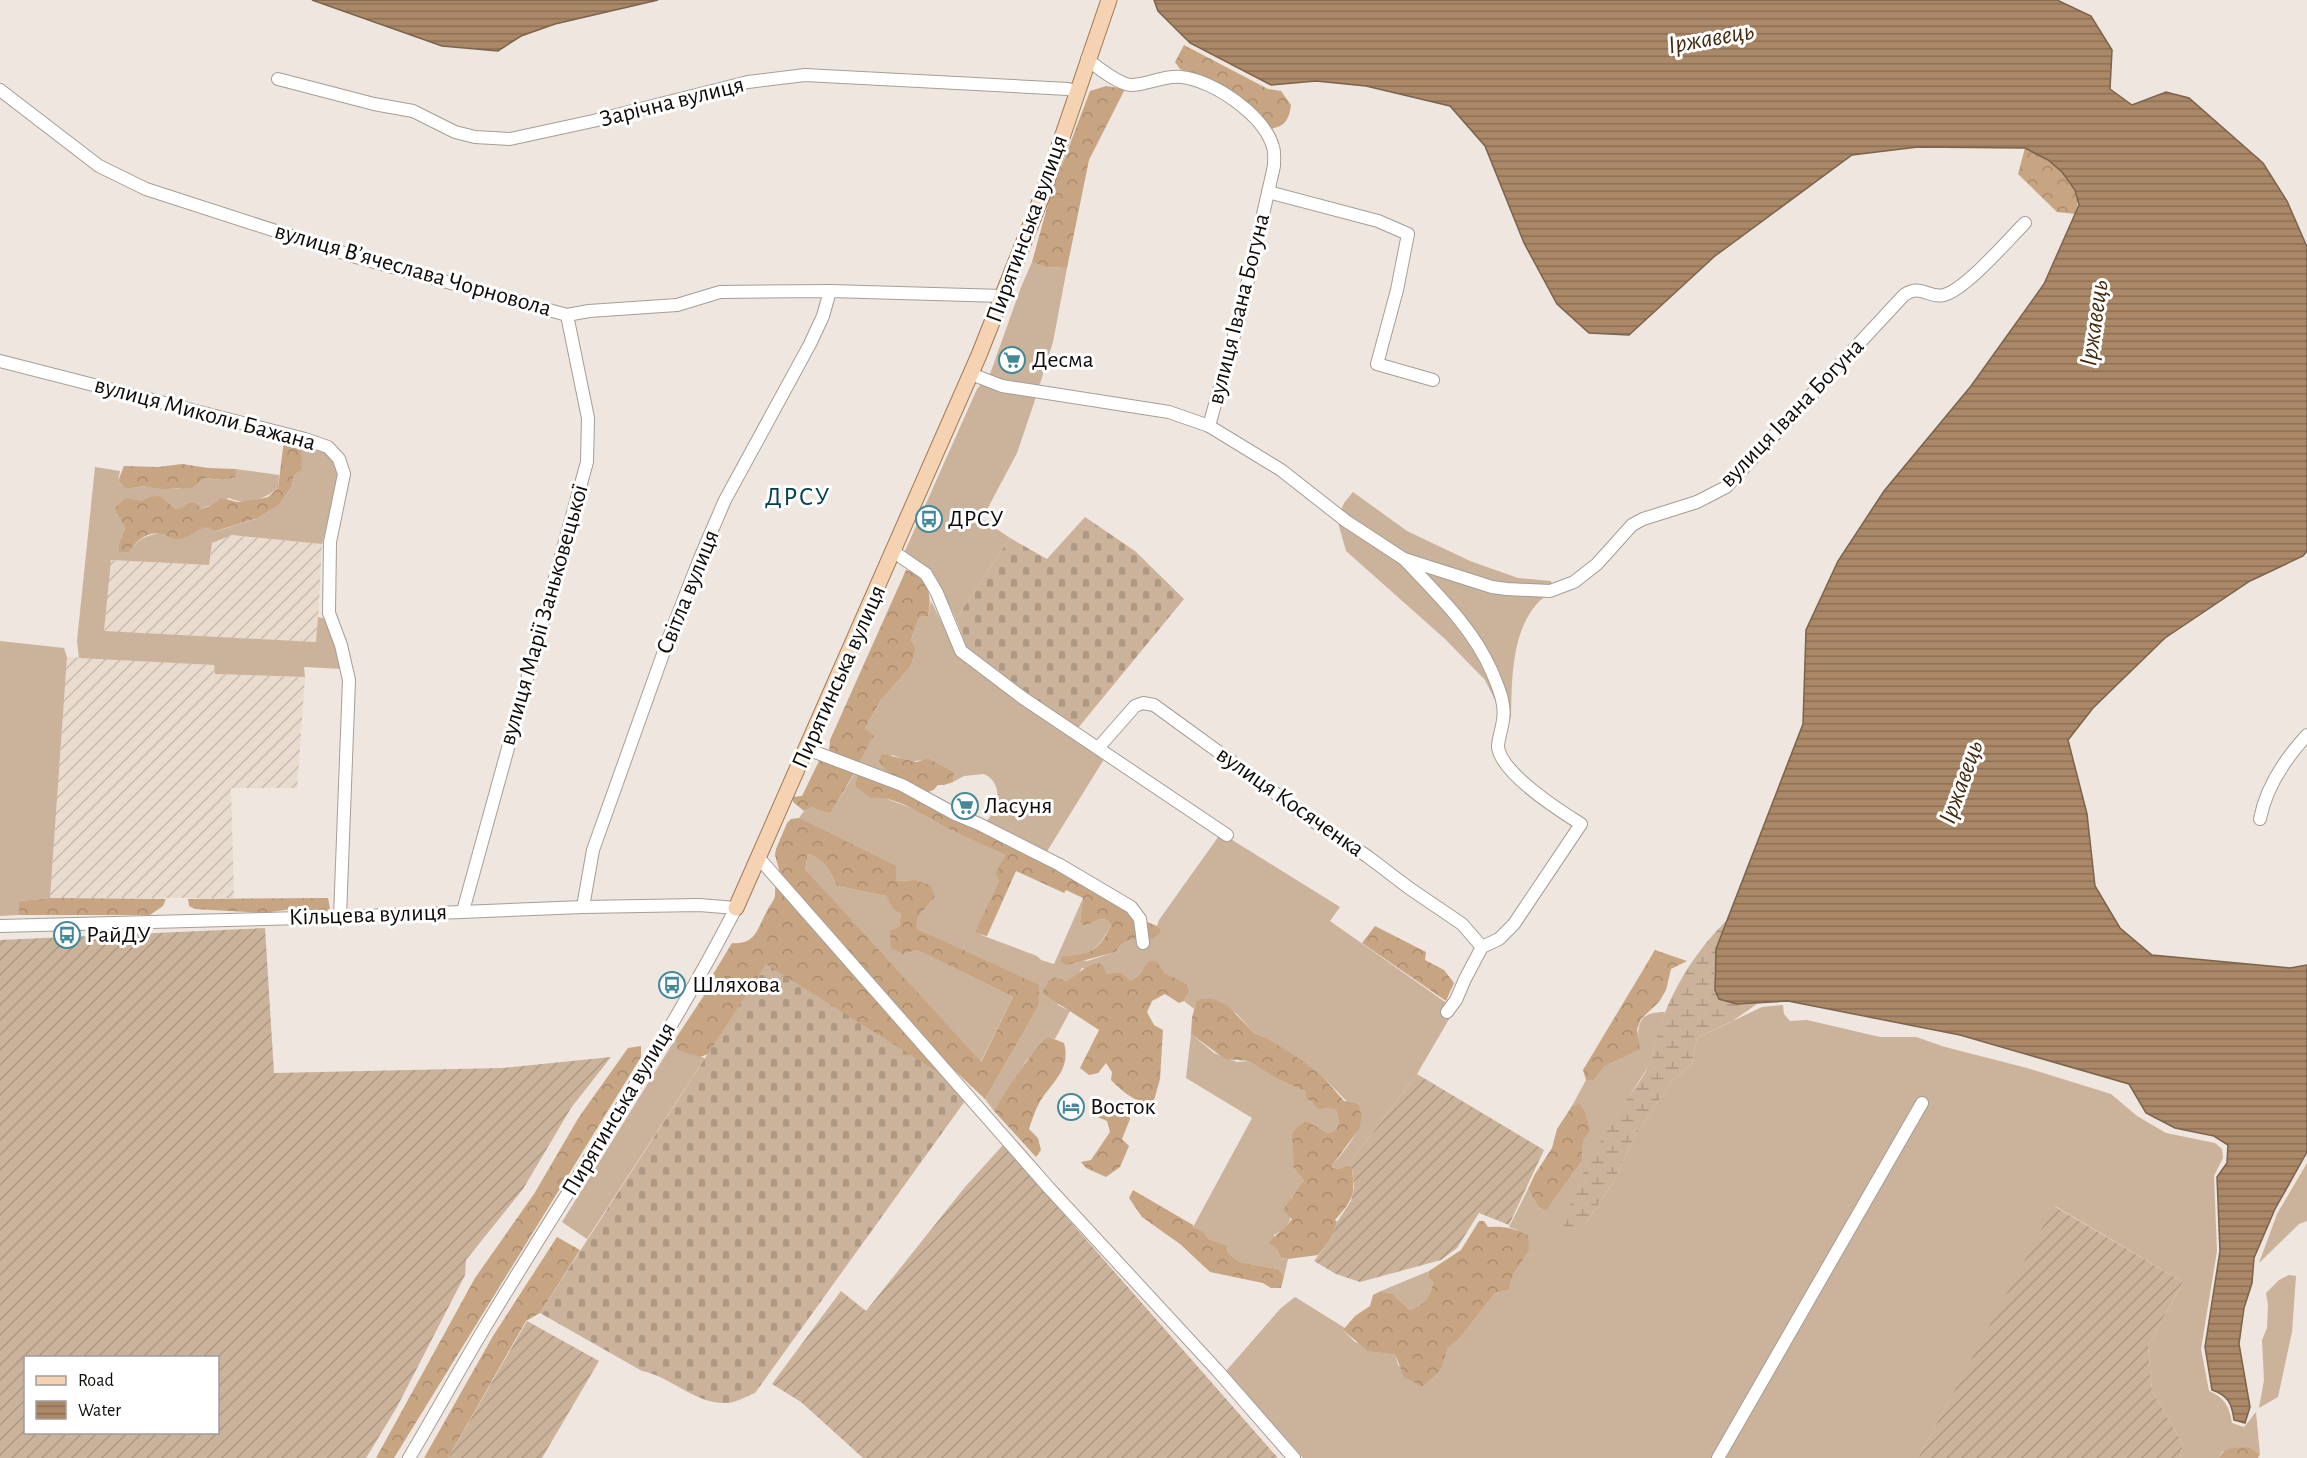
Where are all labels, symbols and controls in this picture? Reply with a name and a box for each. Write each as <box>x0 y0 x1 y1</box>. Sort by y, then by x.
water label: Іржавець <box>1666 18 1756 58</box>
street label: Зарічна вулиця <box>597 72 747 132</box>
street label: Пирятинська вулиця <box>982 132 1072 326</box>
street label: вулиця Івана Богуна <box>1204 211 1274 407</box>
street label: вулиця Вʼячеслава Чорновола <box>272 219 554 321</box>
water label: Іржавець <box>2075 278 2113 368</box>
street label: вулиця Івана Богуна <box>1715 334 1869 492</box>
supermarket icon: Десма <box>997 345 1027 375</box>
place label: Десма <box>1032 348 1094 372</box>
street label: вулиця Миколи Бажана <box>92 373 318 455</box>
street label: вулиця Марії Заньковецької <box>495 482 593 748</box>
district label: ДРСУ <box>765 484 831 510</box>
bus stop icon: ДРСУ <box>914 504 944 534</box>
place label: ДРСУ <box>948 507 1004 531</box>
street label: Світла вулиця <box>652 526 724 658</box>
street label: Пирятинська вулиця <box>788 582 890 772</box>
water label: Іржавець <box>1934 737 1988 827</box>
street label: вулиця Косяченка <box>1212 742 1368 862</box>
supermarket icon: Ласуня <box>950 791 980 821</box>
place label: Ласуня <box>984 794 1052 818</box>
street label: Кільцева вулиця <box>288 900 448 930</box>
bus stop icon: РайДУ <box>52 920 82 950</box>
place label: РайДУ <box>86 923 151 947</box>
bus stop icon: Шляхова <box>657 970 687 1000</box>
place label: Шляхова <box>692 973 780 997</box>
street label: Пирятинська вулиця <box>558 1018 680 1200</box>
hotel icon: Восток <box>1056 1092 1086 1122</box>
place label: Восток <box>1090 1095 1155 1119</box>
legend <box>24 1356 219 1434</box>
text: Road <box>78 1372 114 1390</box>
text: Water <box>78 1402 121 1420</box>

